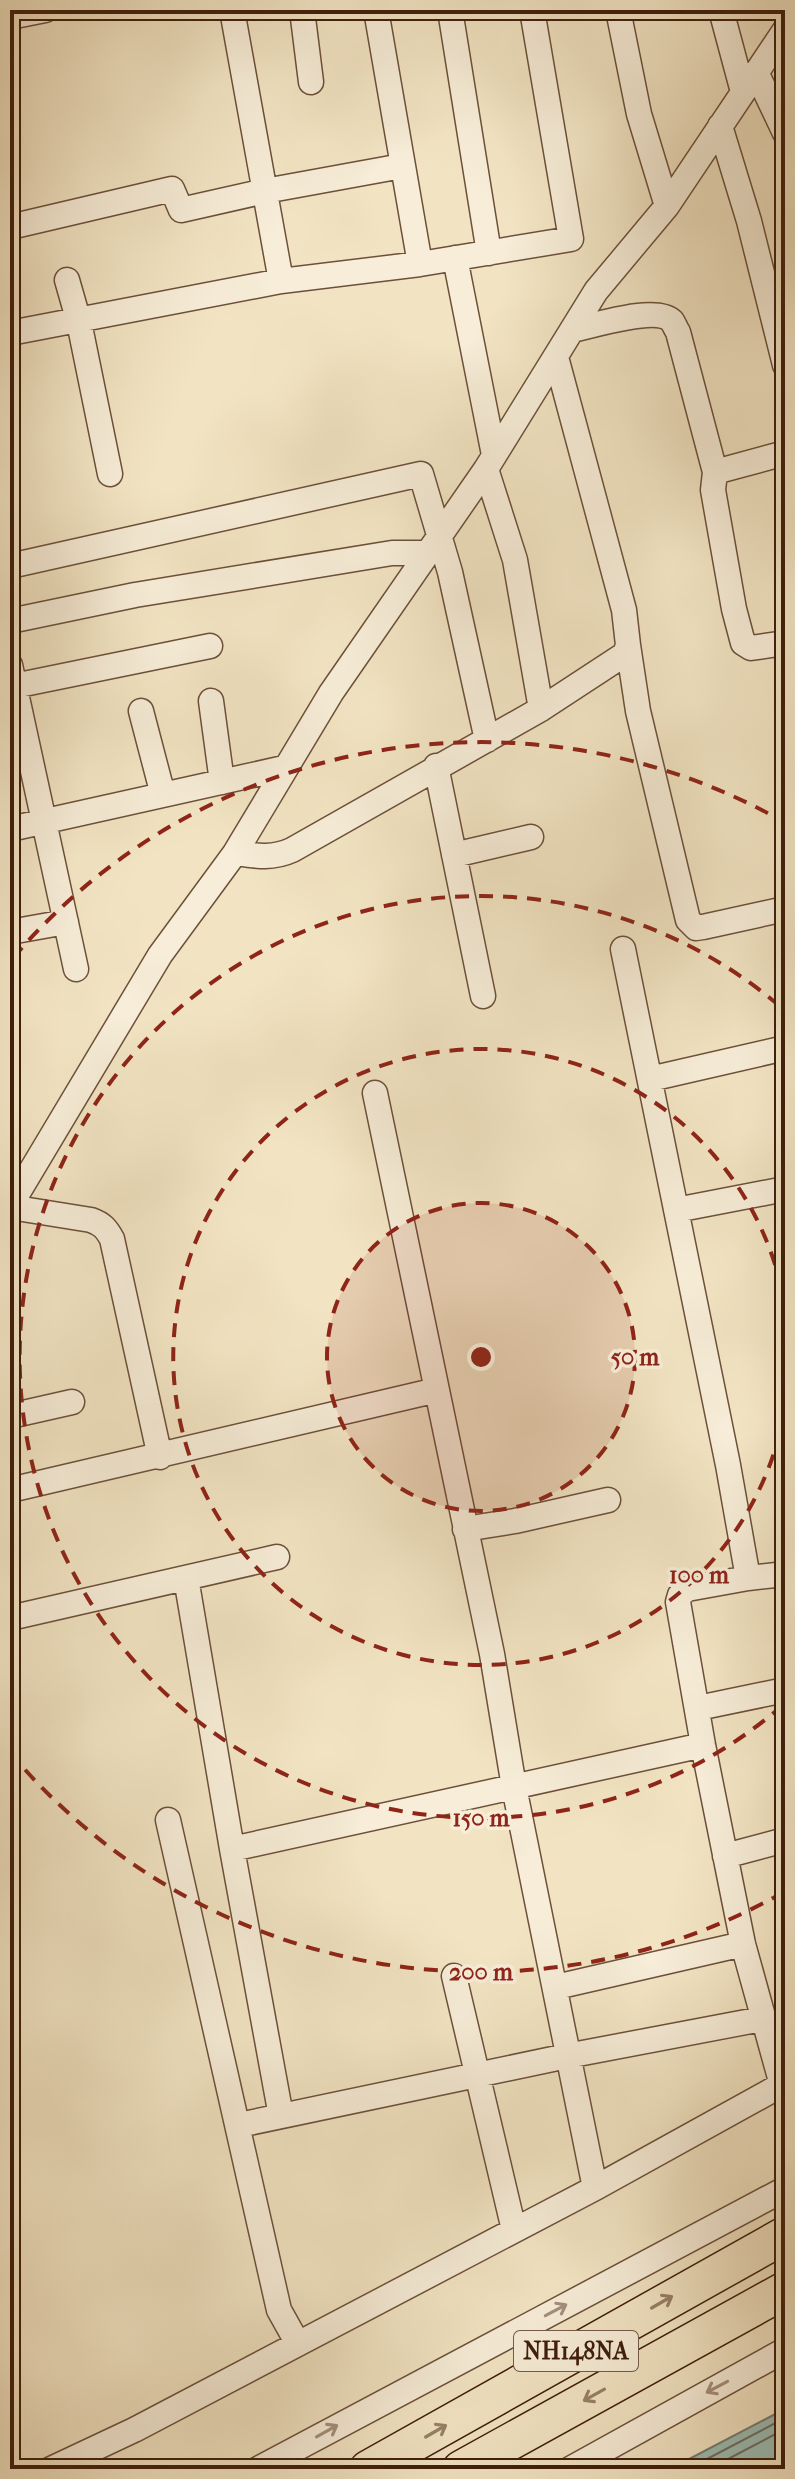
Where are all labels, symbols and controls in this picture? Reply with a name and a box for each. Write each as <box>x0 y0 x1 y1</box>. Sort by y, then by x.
centre of rings <box>467 1343 495 1371</box>
text: 50 m <box>611 1343 660 1371</box>
text: 100 m <box>669 1561 730 1589</box>
text: 150 m <box>452 1804 511 1832</box>
text: 200 m <box>449 1958 514 1986</box>
one-way arrow <box>650 2294 674 2309</box>
one-way arrow <box>544 2301 568 2317</box>
road number: NH148NA <box>514 2331 638 2371</box>
one-way arrow <box>705 2380 729 2396</box>
one-way arrow <box>583 2388 606 2404</box>
one-way arrow <box>424 2422 447 2438</box>
one-way arrow <box>314 2423 338 2439</box>

